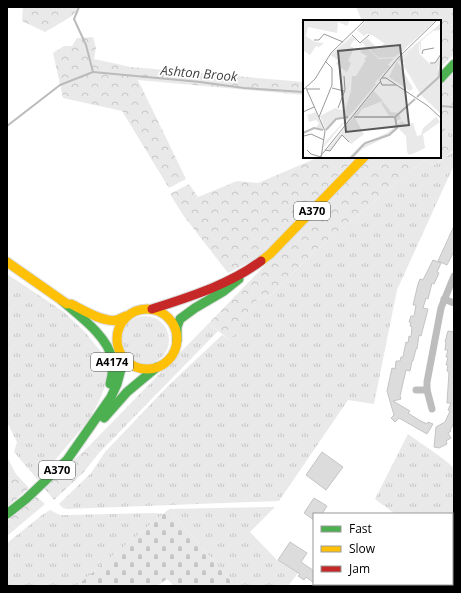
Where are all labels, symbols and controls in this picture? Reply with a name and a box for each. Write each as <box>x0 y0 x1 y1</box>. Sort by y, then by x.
inset map <box>303 20 441 158</box>
water label: Ashton Brook <box>159 61 239 85</box>
road number: A370 <box>294 202 330 220</box>
road number: A4174 <box>91 353 133 371</box>
road number: A370 <box>39 461 75 479</box>
legend <box>313 513 453 585</box>
text: Fast <box>349 520 372 537</box>
text: Slow <box>349 540 376 557</box>
text: Jam <box>348 560 370 577</box>

